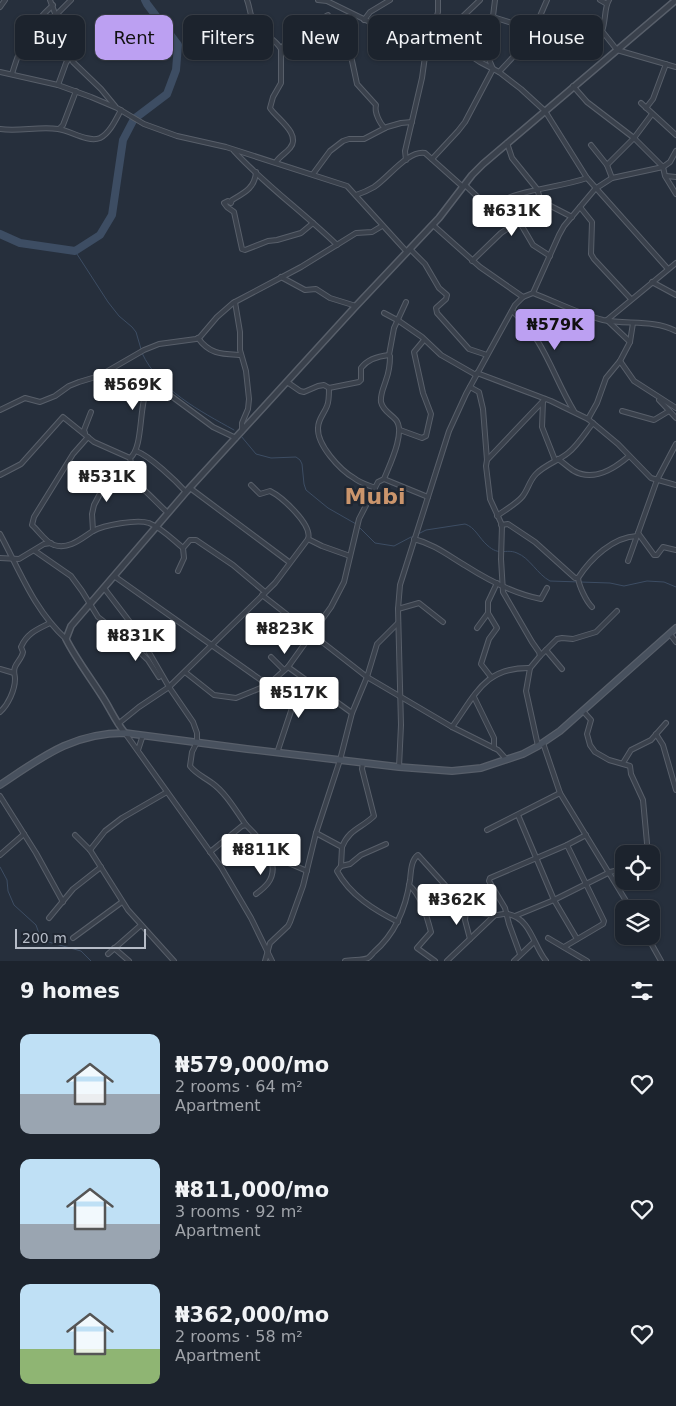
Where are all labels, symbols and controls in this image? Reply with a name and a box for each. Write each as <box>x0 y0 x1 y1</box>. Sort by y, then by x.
chip: Buy <box>15 15 85 60</box>
chip: Rent <box>95 15 173 60</box>
chip: Filters <box>183 15 273 60</box>
chip: New <box>283 15 358 60</box>
chip: Apartment <box>368 15 500 60</box>
chip: House <box>510 15 603 60</box>
pin: ₦631K <box>477 194 547 237</box>
text: ₦631K <box>484 201 540 220</box>
pin: ₦579K <box>520 308 590 351</box>
text: ₦579K <box>527 315 583 334</box>
pin: ₦569K <box>98 368 168 411</box>
text: ₦569K <box>105 375 161 394</box>
pin: ₦531K <box>72 460 142 503</box>
text: ₦531K <box>79 467 135 486</box>
district label: Mubi <box>345 484 405 509</box>
pin: ₦823K <box>250 612 320 655</box>
text: ₦823K <box>257 619 313 638</box>
pin: ₦831K <box>101 620 171 662</box>
text: ₦831K <box>108 626 164 645</box>
pin: ₦517K <box>264 676 334 719</box>
text: ₦517K <box>271 683 327 702</box>
pin: ₦811K <box>226 834 296 876</box>
text: ₦811K <box>233 840 289 859</box>
map controls <box>615 845 660 945</box>
button: locate <box>615 845 660 890</box>
pin: ₦362K <box>422 884 492 926</box>
text: ₦362K <box>429 890 485 909</box>
button: layers <box>615 900 660 945</box>
scale bar <box>15 926 146 949</box>
text: 200 m <box>22 930 67 946</box>
icon: filters <box>628 977 656 1005</box>
text: 9 homes <box>20 979 120 1003</box>
text: ₦579,000/mo <box>175 1053 329 1077</box>
icon: home <box>60 1054 120 1114</box>
icon: heart <box>628 1070 656 1098</box>
text: 2 rooms · 64 m² <box>175 1077 303 1096</box>
text: Apartment <box>175 1096 261 1115</box>
text: ₦811,000/mo <box>175 1178 329 1202</box>
icon: home <box>60 1179 120 1239</box>
icon: heart <box>628 1195 656 1223</box>
text: 3 rooms · 92 m² <box>175 1202 303 1221</box>
text: Apartment <box>175 1221 261 1240</box>
text: ₦362,000/mo <box>175 1303 329 1327</box>
icon: home <box>60 1304 120 1364</box>
icon: heart <box>628 1320 656 1348</box>
text: 2 rooms · 58 m² <box>175 1327 303 1346</box>
text: Apartment <box>175 1346 261 1365</box>

